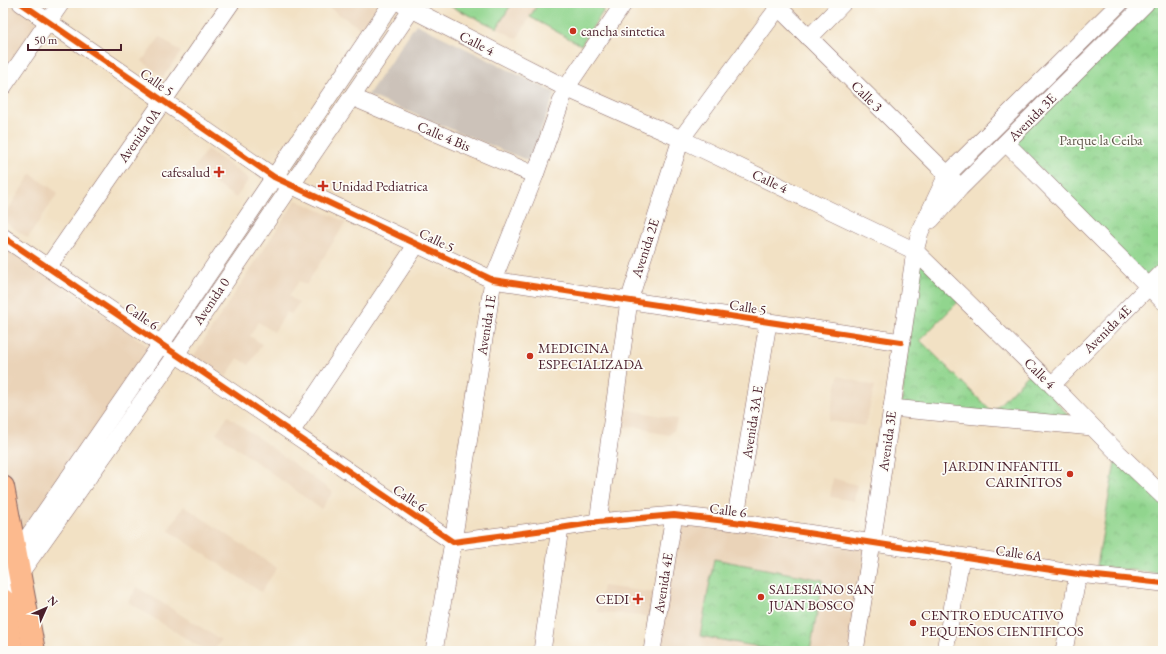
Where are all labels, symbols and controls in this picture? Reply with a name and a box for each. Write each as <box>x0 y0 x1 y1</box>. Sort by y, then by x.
place label: cancha sintetica <box>581 22 665 40</box>
scale bar <box>28 26 121 52</box>
marker: cancha sintetica <box>568 26 578 36</box>
street label: Calle 4 <box>456 27 498 60</box>
text: 50 m <box>34 32 58 48</box>
street label: Calle 5 <box>137 64 177 100</box>
street label: Calle 3 <box>847 76 887 116</box>
street label: Avenida 3E <box>1003 89 1060 146</box>
street label: Avenida 0A <box>113 104 165 167</box>
street label: Calle 4 Bis <box>415 117 474 155</box>
park label: Parque la Ceiba <box>1059 131 1143 149</box>
place label: cafesalud <box>161 163 211 181</box>
street label: Calle 4 <box>749 165 791 197</box>
marker: cafesalud <box>213 166 225 178</box>
place label: Unidad Pediatrica <box>332 177 428 195</box>
marker: Unidad Pediatrica <box>317 180 329 192</box>
street label: Avenida 2E <box>627 216 663 281</box>
street label: Calle 5 <box>416 224 458 256</box>
street label: Avenida 0 <box>188 274 233 329</box>
street label: Avenida 1E <box>472 293 500 357</box>
street label: Calle 5 <box>728 295 768 319</box>
street label: Calle 6 <box>122 298 163 334</box>
street label: Avenida 4E <box>1078 301 1135 358</box>
place label: MEDICINA ESPECIALIZADA <box>538 339 644 373</box>
marker: MEDICINA ESPECIALIZADA <box>525 351 535 361</box>
street label: Calle 4 <box>1020 353 1060 393</box>
street label: Avenida 3A E <box>737 384 767 461</box>
street label: Avenida 3E <box>874 410 900 473</box>
place label: JARDIN INFANTIL CARIÑITOS <box>942 457 1063 491</box>
marker: JARDIN INFANTIL CARIÑITOS <box>1065 469 1075 479</box>
street label: Calle 6 <box>390 480 431 516</box>
street label: Calle 6 <box>708 499 748 521</box>
street label: Calle 6A <box>995 541 1044 565</box>
street label: Avenida 4E <box>649 551 677 615</box>
place label: SALESIANO SAN JUAN BOSCO <box>768 580 874 614</box>
north arrow <box>26 588 66 628</box>
place label: CEDI <box>596 590 629 608</box>
marker: SALESIANO SAN JUAN BOSCO <box>756 592 766 602</box>
text: N <box>45 593 61 609</box>
marker: CEDI <box>632 593 644 605</box>
place label: CENTRO EDUCATIVO PEQUEÑOS CIENTIFICOS <box>921 606 1084 640</box>
marker: CENTRO EDUCATIVO PEQUEÑOS CIENTIFICOS <box>908 618 918 628</box>

